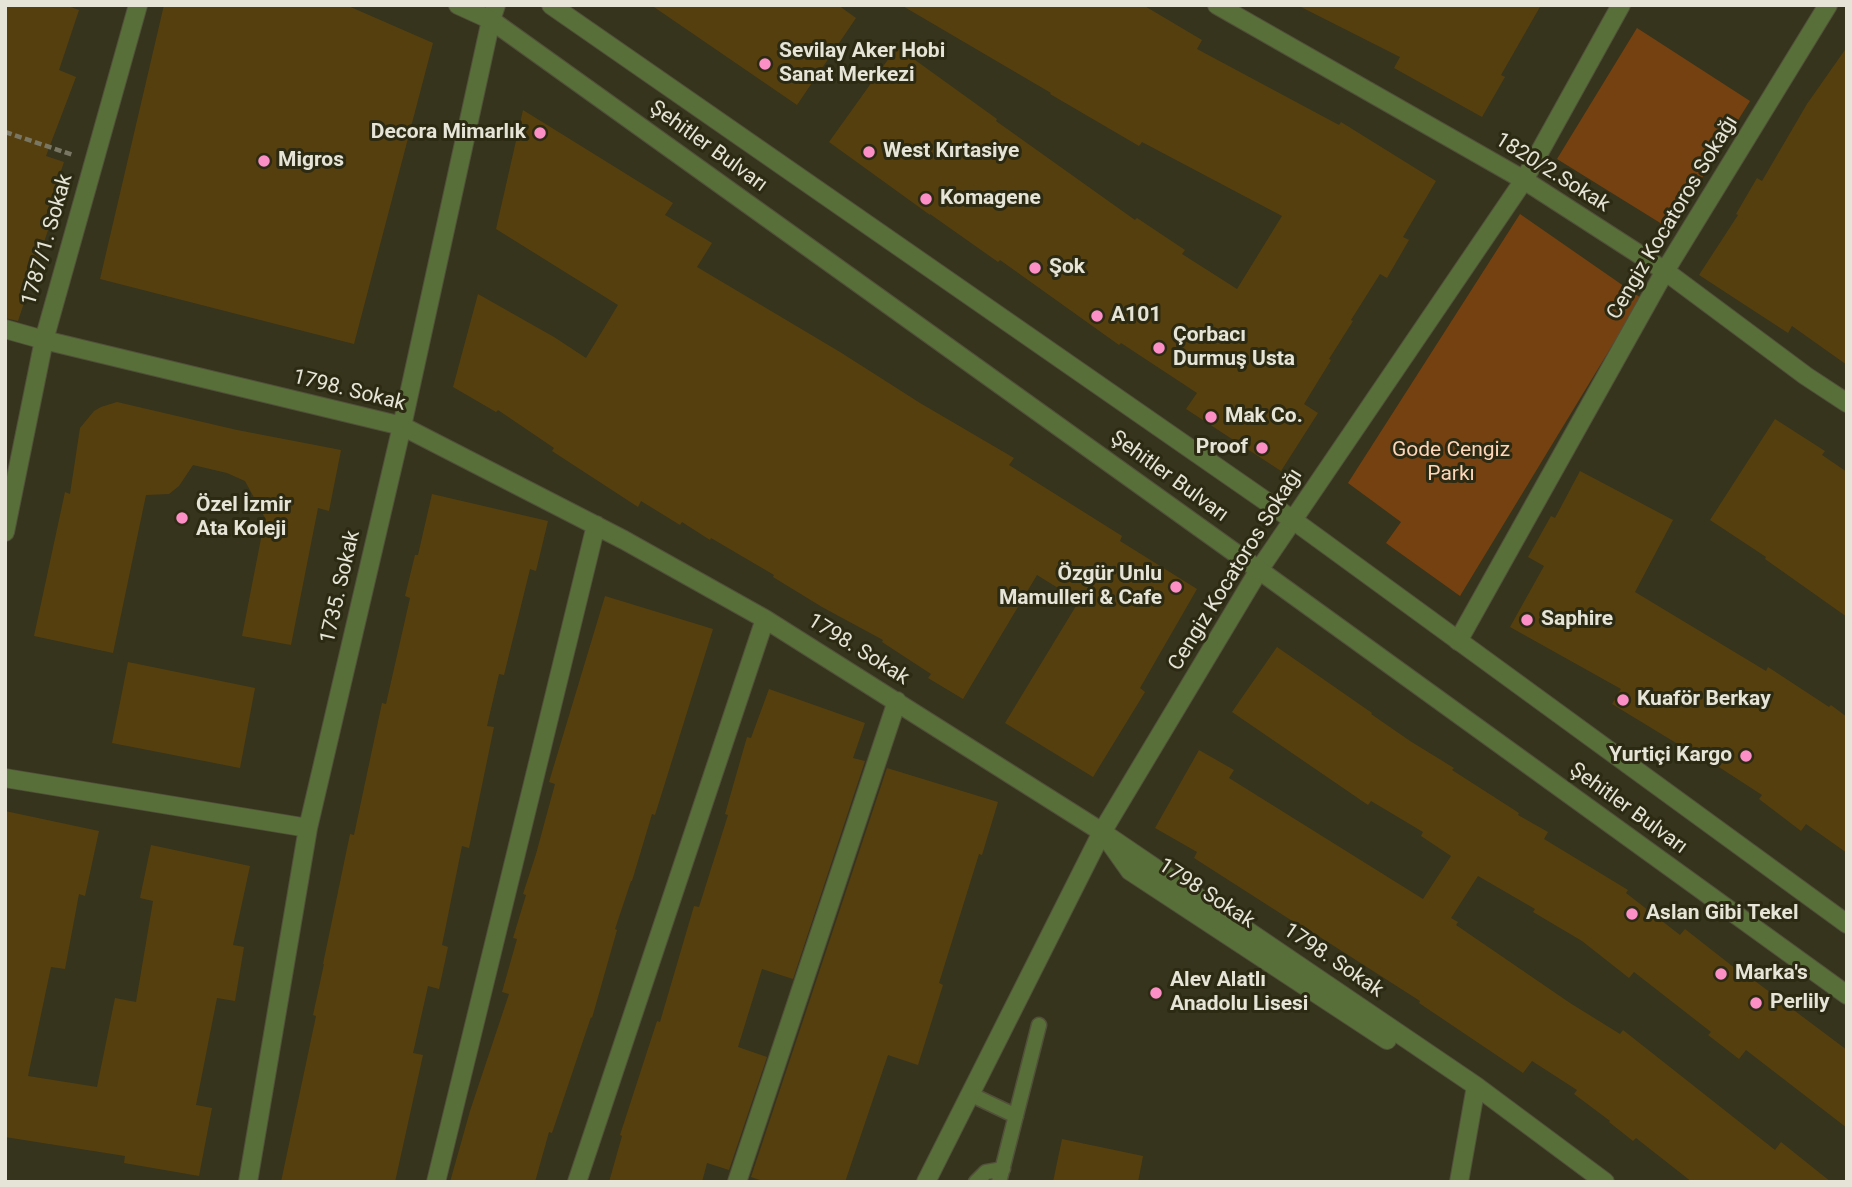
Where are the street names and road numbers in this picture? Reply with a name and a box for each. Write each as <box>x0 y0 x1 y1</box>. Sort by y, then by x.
street label: Şehitler Bulvarı <box>644 96 772 198</box>
street label: Cengiz Kocatoros Sokağı <box>1602 112 1744 324</box>
street label: 1820/2.Sokak <box>1490 128 1614 218</box>
street label: 1787/1. Sokak <box>17 171 79 309</box>
street label: 1798. Sokak <box>290 365 408 417</box>
street label: Şehitler Bulvarı <box>1105 426 1233 528</box>
street label: Cengiz Kocatoros Sokağı <box>1164 464 1308 676</box>
street label: 1735. Sokak <box>316 528 366 646</box>
street label: 1798. Sokak <box>803 609 913 691</box>
street label: Şehitler Bulvarı <box>1564 758 1692 860</box>
street label: 1798 Sokak <box>1153 854 1259 934</box>
street label: 1798. Sokak <box>1278 918 1388 1004</box>

